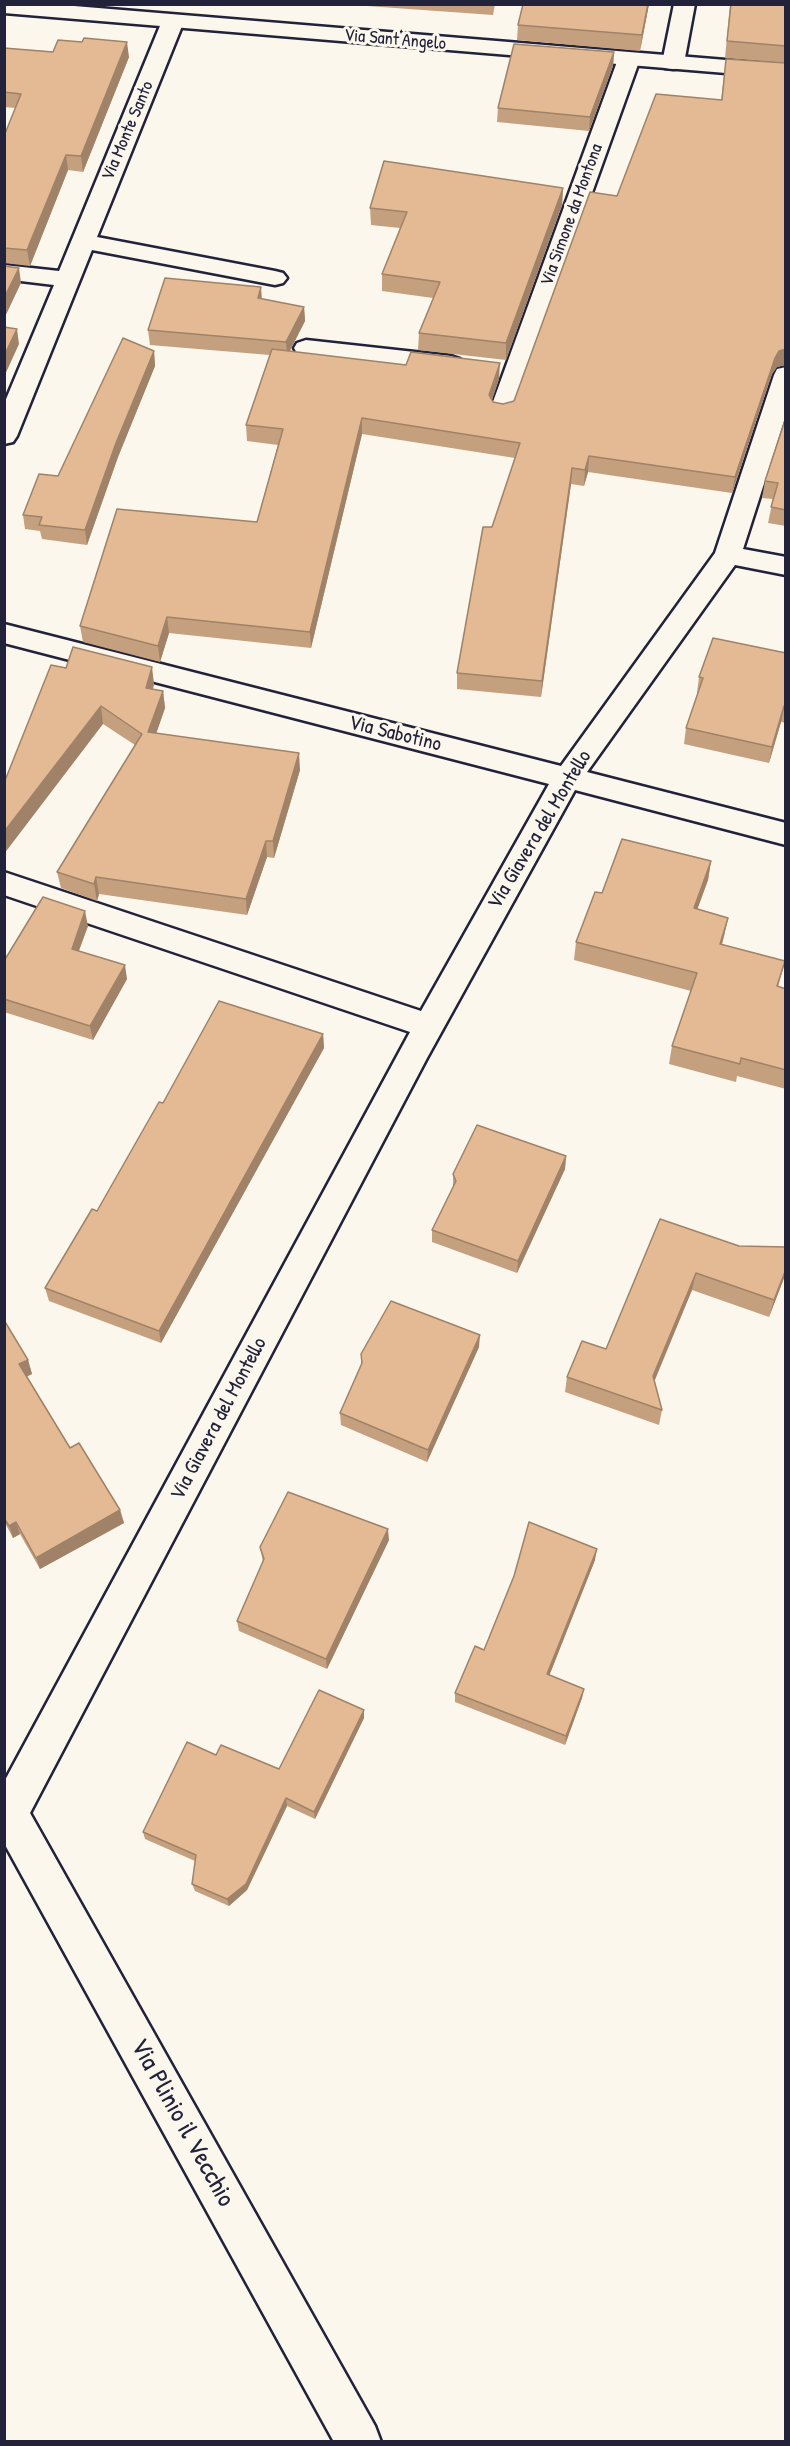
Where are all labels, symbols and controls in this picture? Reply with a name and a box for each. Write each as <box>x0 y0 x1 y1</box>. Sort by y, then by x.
street label: Via Sant'Angelo <box>343 25 447 55</box>
street label: Via Monte Santo <box>97 78 159 184</box>
street label: Via Simone da Montona <box>536 141 608 289</box>
street label: Via Sabotino <box>346 710 444 758</box>
street label: Via Giavera del Montello <box>483 746 597 914</box>
street label: Via Giavera del Montello <box>165 1333 273 1505</box>
street label: Via Plinio il Vecchio <box>123 2034 241 2212</box>

